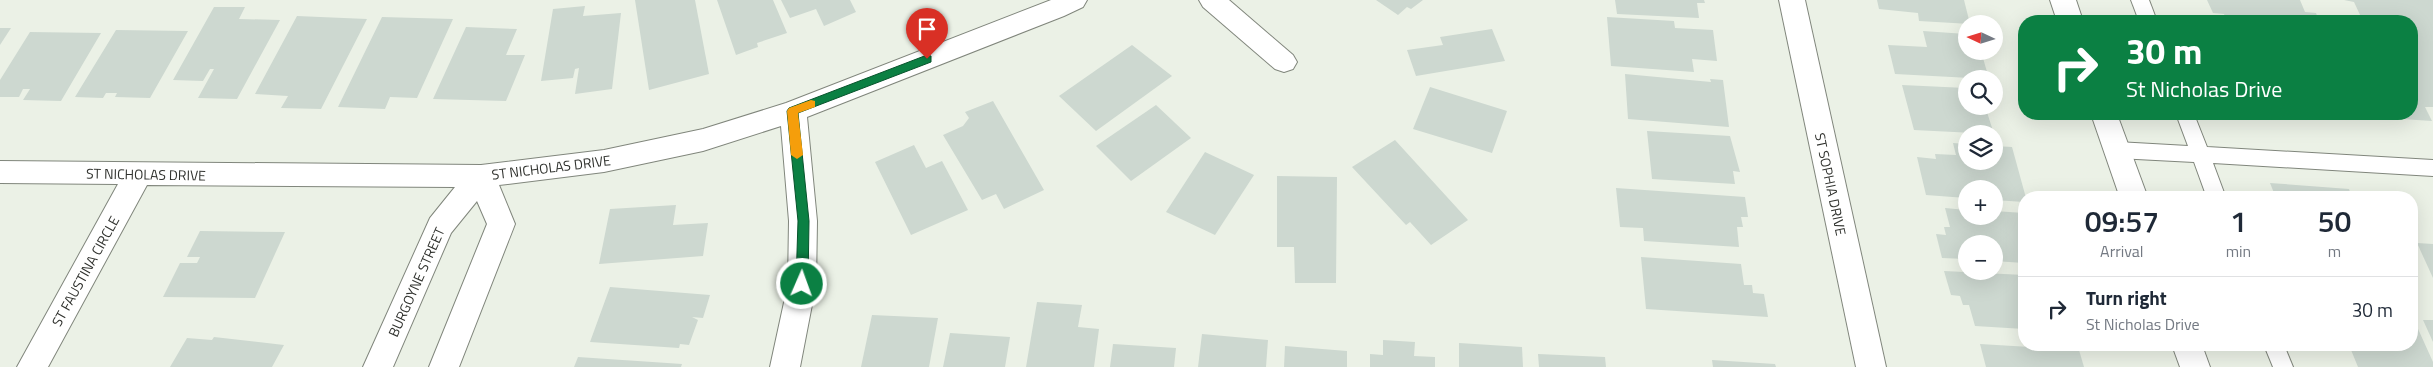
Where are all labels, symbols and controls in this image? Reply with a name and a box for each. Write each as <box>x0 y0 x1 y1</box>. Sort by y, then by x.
pin <box>906 8 948 59</box>
icon: arrive <box>913 15 941 43</box>
north arrow <box>1958 15 2002 60</box>
map controls <box>1958 15 2003 280</box>
text: 30 m <box>2126 24 2202 78</box>
icon: right <box>2043 35 2108 100</box>
button: search <box>1958 70 2003 115</box>
text: St Nicholas Drive <box>2126 72 2282 106</box>
button: layers <box>1958 125 2003 170</box>
street label: ST SOPHIA DRIVE <box>1810 131 1852 238</box>
street label: ST NICHOLAS DRIVE <box>490 149 612 185</box>
street label: ST NICHOLAS DRIVE <box>86 162 206 186</box>
button: + <box>1958 180 2003 225</box>
text: 09:57 <box>2085 198 2159 244</box>
text: 1 <box>2230 198 2247 244</box>
text: 50 <box>2318 198 2351 244</box>
street label: ST FAUSTINA CIRCLE <box>46 212 124 330</box>
street label: BURGOYNE STREET <box>382 223 450 340</box>
button: − <box>1958 235 2003 280</box>
text: Arrival <box>2100 239 2144 263</box>
text: min <box>2226 239 2251 263</box>
text: m <box>2328 239 2341 263</box>
position arrow <box>775 257 827 309</box>
text: Turn right <box>2086 283 2167 312</box>
icon: right <box>2043 295 2071 323</box>
text: 30 m <box>2352 295 2393 324</box>
text: St Nicholas Drive <box>2086 312 2200 336</box>

